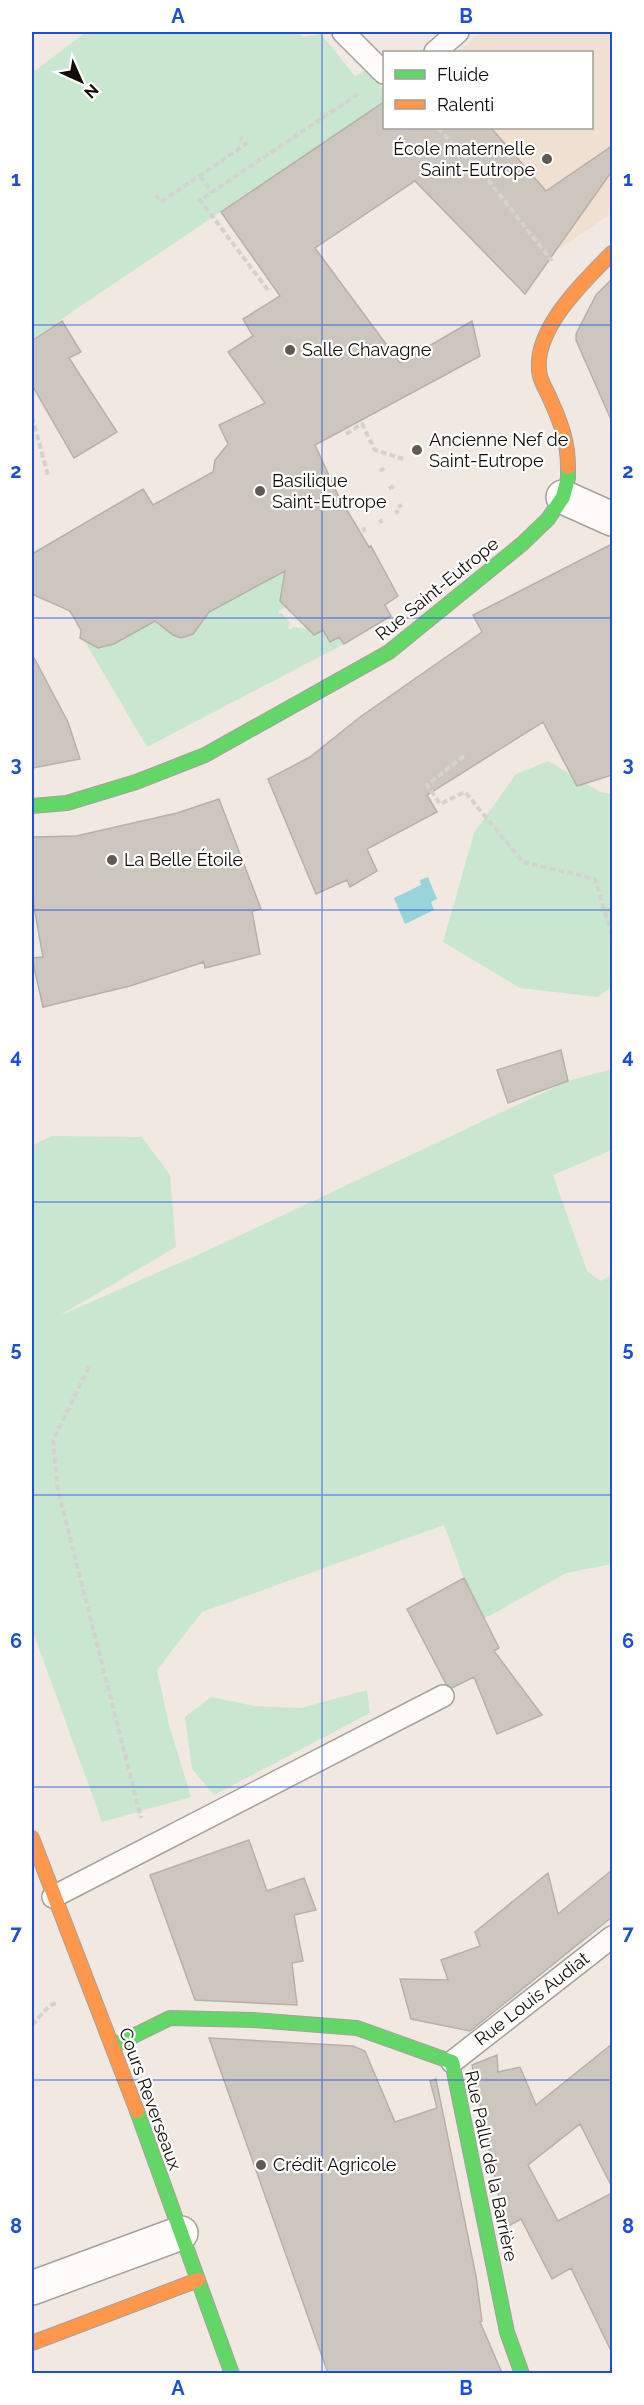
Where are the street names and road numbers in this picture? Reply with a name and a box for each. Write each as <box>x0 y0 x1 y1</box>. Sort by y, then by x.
street label: Rue Saint-Eutrope <box>371 532 503 645</box>
street label: Rue Louis Audiat <box>470 1947 593 2050</box>
street label: Cours Reverseaux <box>115 2025 186 2173</box>
street label: Rue Pallu de la Barrière <box>461 2069 522 2264</box>

